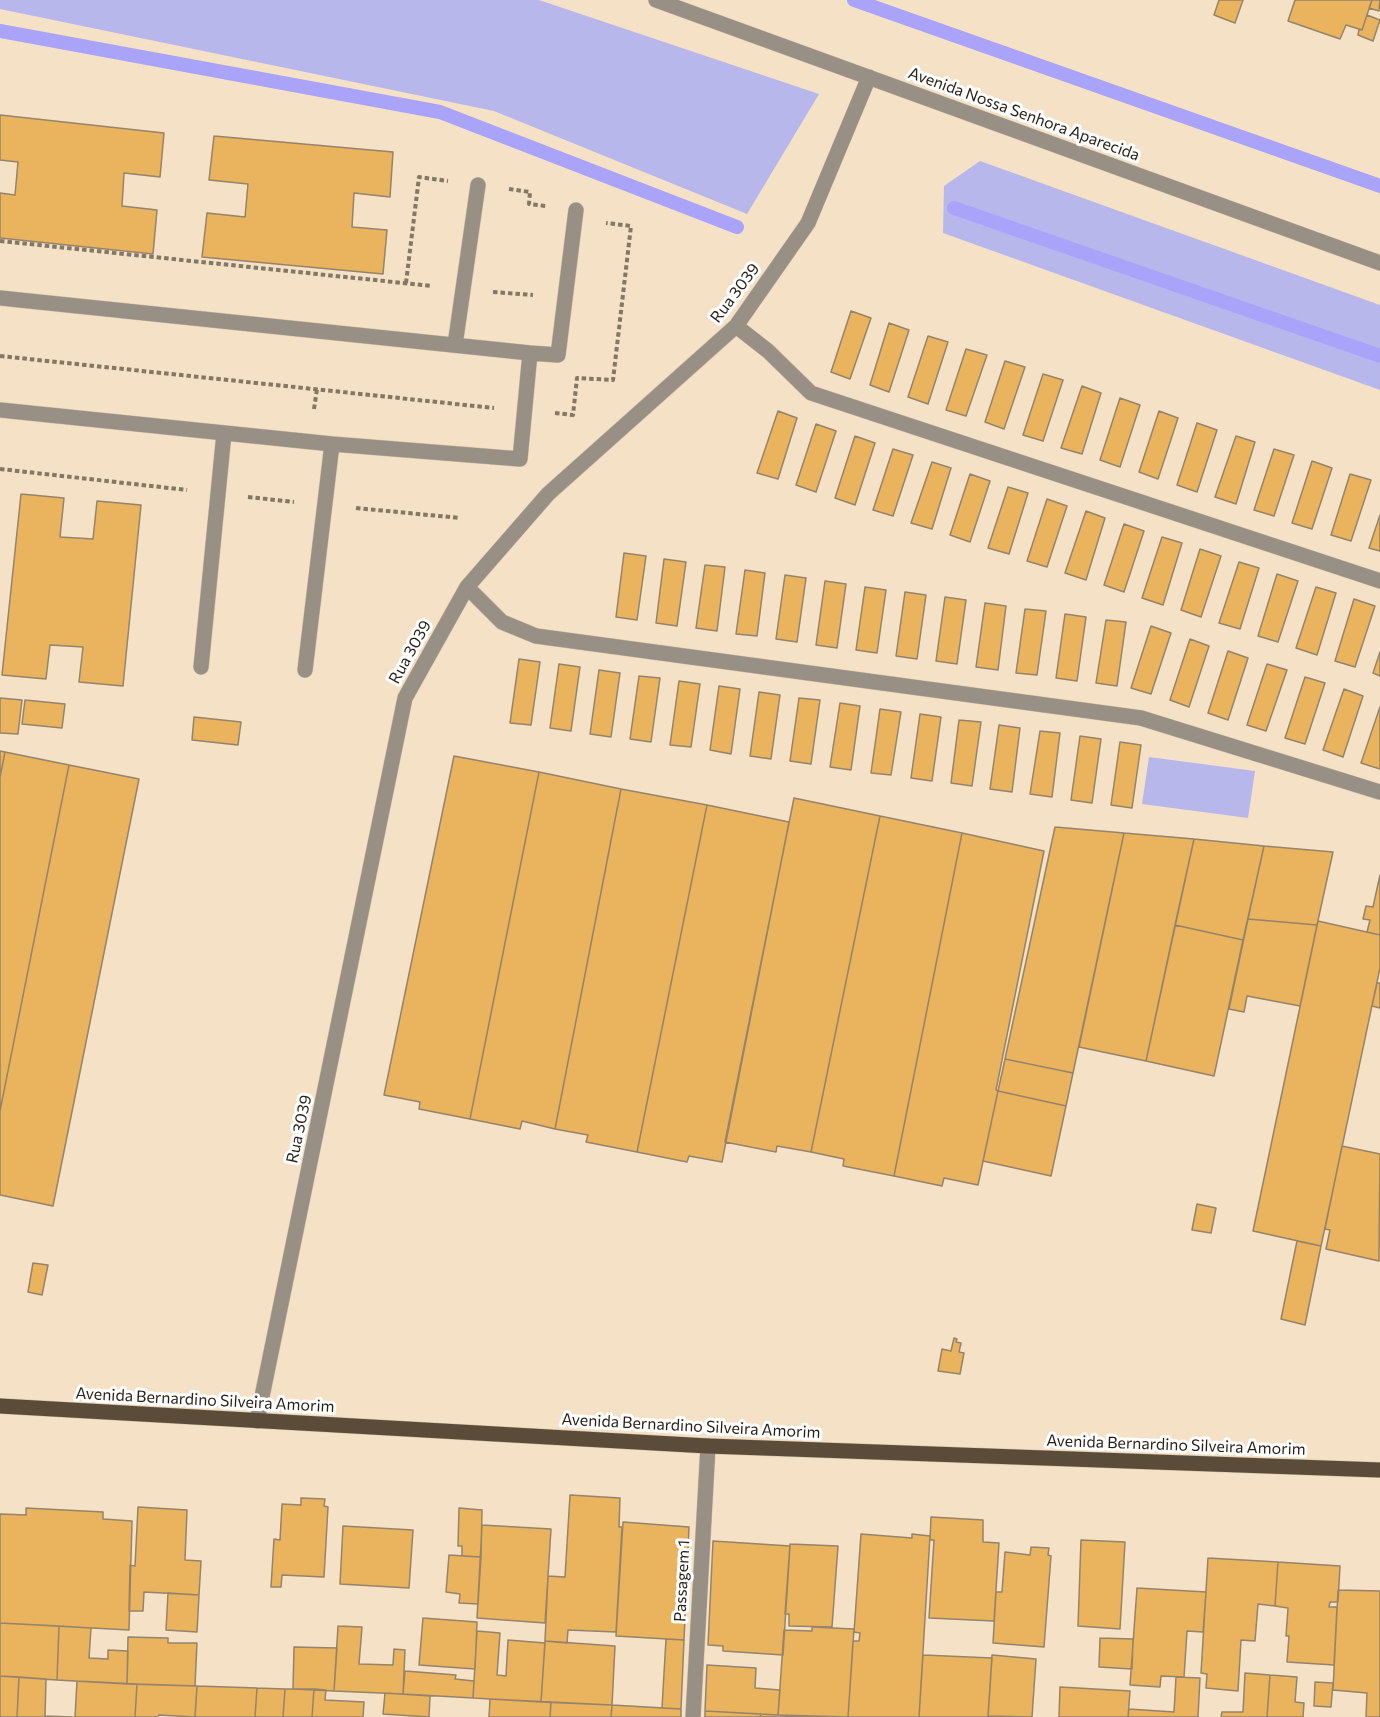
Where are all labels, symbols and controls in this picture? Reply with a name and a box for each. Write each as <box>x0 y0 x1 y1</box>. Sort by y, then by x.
street label: Avenida Nossa Senhora Aparecida <box>906 63 1142 165</box>
street label: Rua 3039 <box>706 260 764 326</box>
street label: Rua 3039 <box>385 617 435 687</box>
street label: Rua 3039 <box>282 1093 316 1165</box>
street label: Avenida Bernardino Silveira Amorim <box>75 1384 335 1416</box>
street label: Avenida Bernardino Silveira Amorim <box>561 1410 821 1442</box>
street label: Avenida Bernardino Silveira Amorim <box>1046 1431 1306 1459</box>
street label: Passagem 1 <box>670 1539 694 1623</box>

